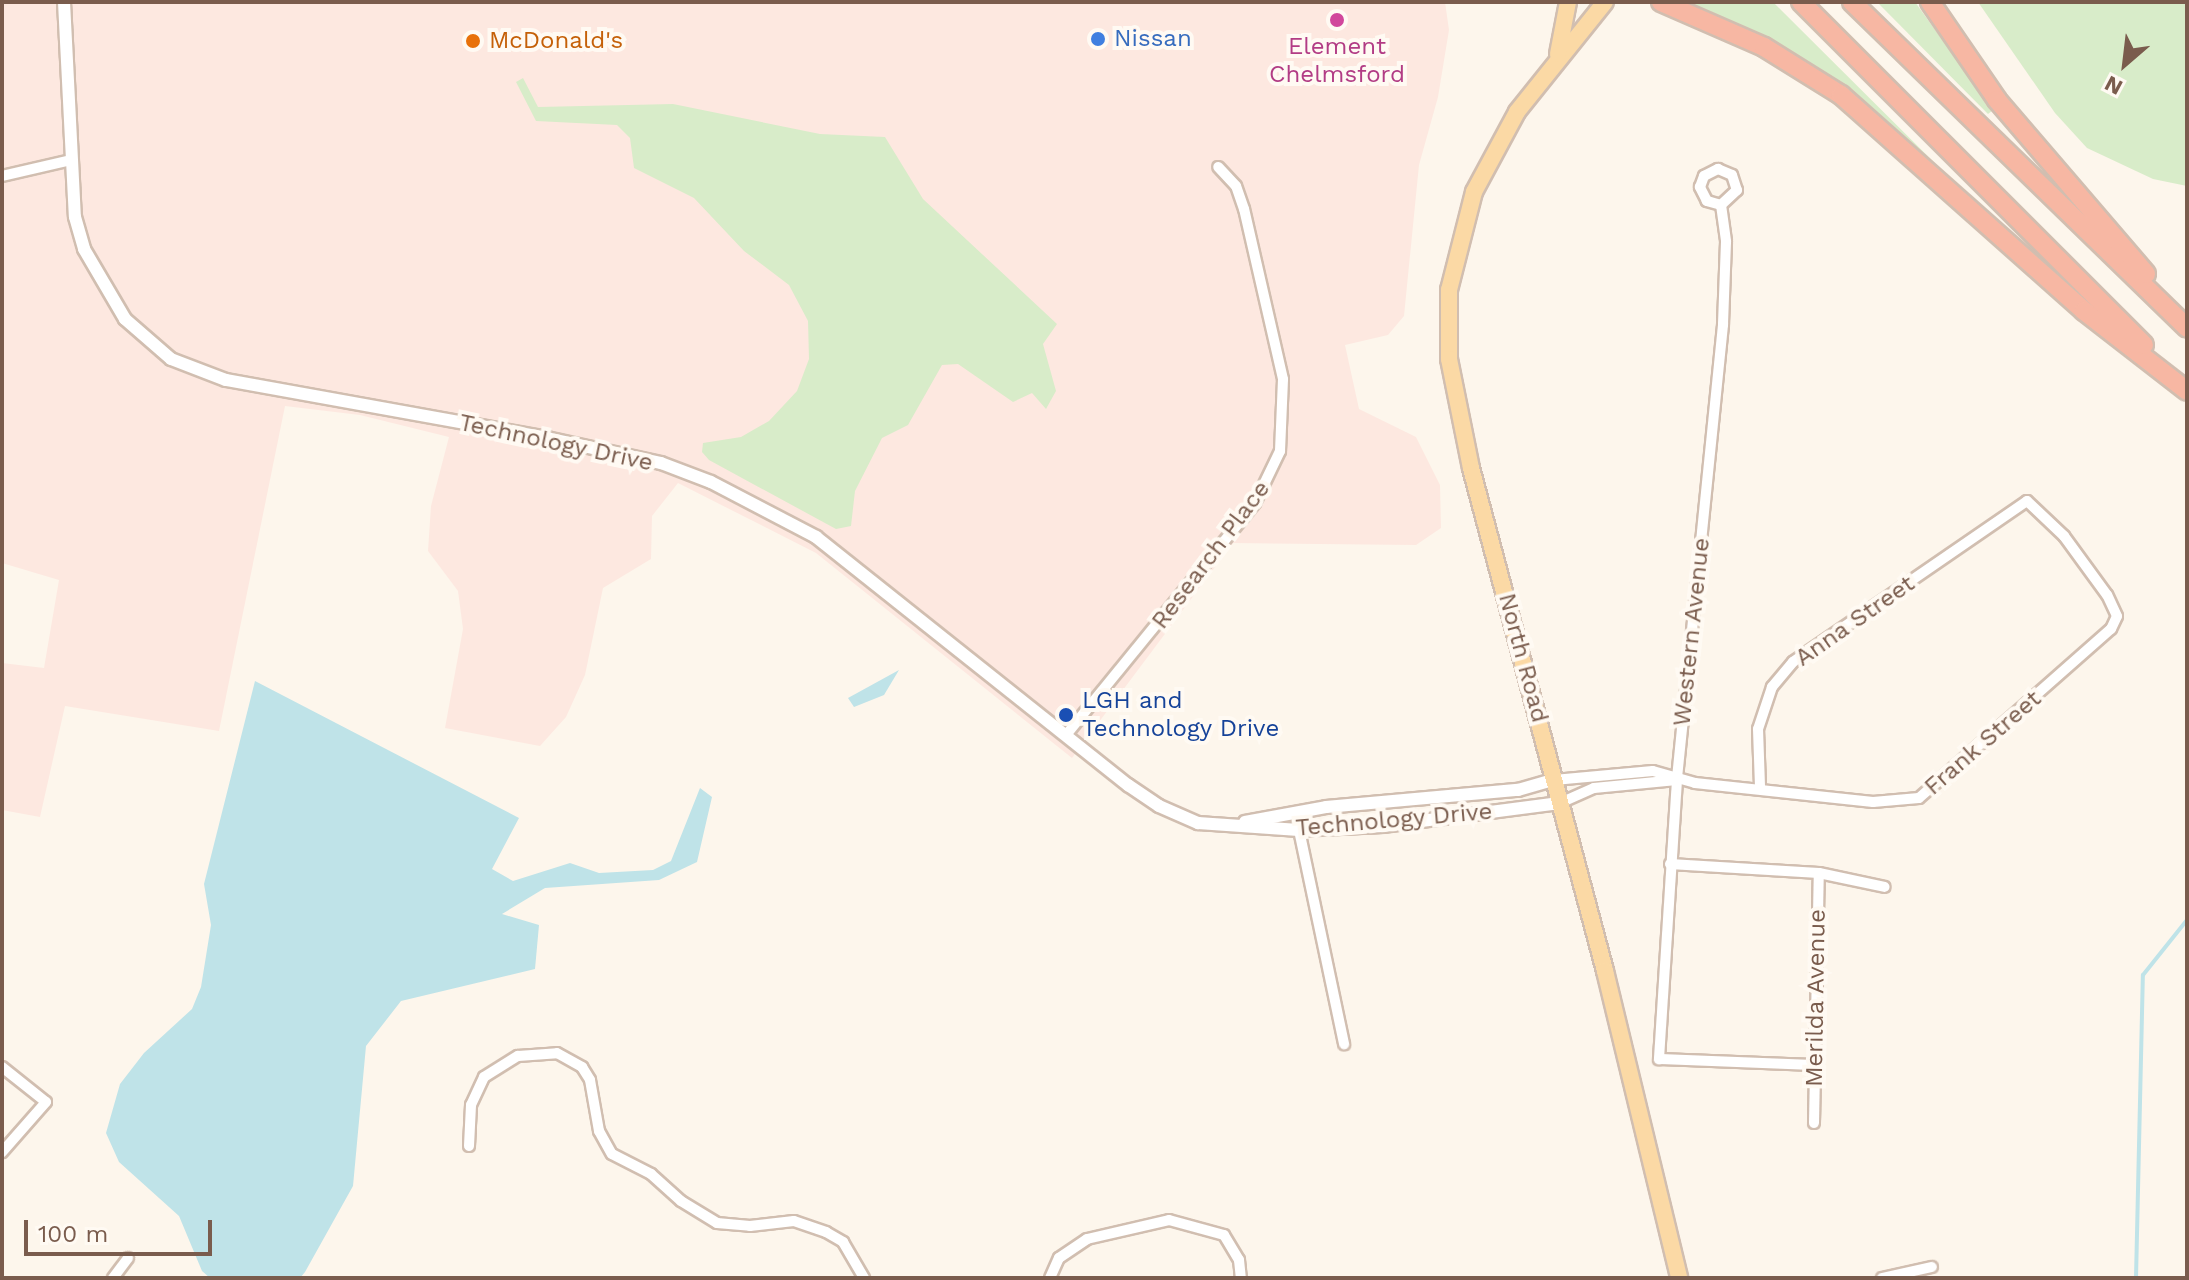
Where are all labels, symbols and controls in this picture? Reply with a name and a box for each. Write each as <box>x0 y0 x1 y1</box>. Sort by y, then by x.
marker: Element Chelmsford <box>1328 11 1346 29</box>
north arrow <box>2085 24 2165 104</box>
place label: Nissan <box>1114 25 1192 53</box>
place label: McDonald's <box>489 27 623 55</box>
marker: Nissan <box>1089 30 1107 48</box>
marker: McDonald's <box>464 32 482 50</box>
place label: Element Chelmsford <box>1269 33 1405 89</box>
text: N <box>2100 71 2127 100</box>
street label: Technology Drive <box>456 408 656 478</box>
street label: Research Place <box>1146 475 1276 635</box>
street label: Western Avenue <box>1668 536 1716 728</box>
street label: Anna Street <box>1790 569 1920 673</box>
street label: North Road <box>1492 590 1554 726</box>
street label: Frank Street <box>1919 684 2047 802</box>
place label: LGH and Technology Drive <box>1082 687 1280 743</box>
marker: LGH and Technology Drive <box>1057 706 1075 724</box>
street label: Technology Drive <box>1294 797 1494 843</box>
street label: Merilda Avenue <box>1800 908 1832 1088</box>
scale bar <box>28 1204 216 1254</box>
text: 100 m <box>38 1220 108 1248</box>

